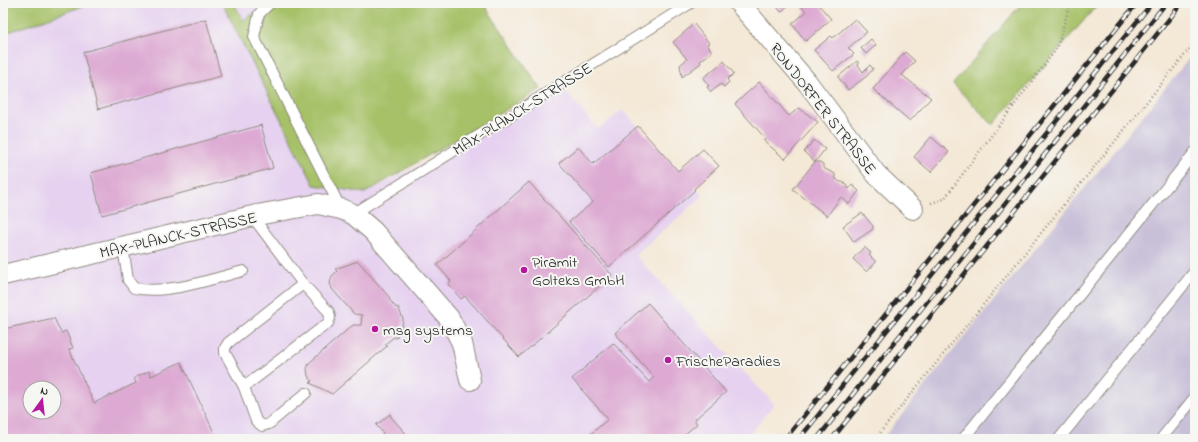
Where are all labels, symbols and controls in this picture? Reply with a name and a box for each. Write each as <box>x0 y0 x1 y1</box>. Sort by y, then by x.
street label: RONDORFER STRASSE <box>763 38 882 180</box>
street label: MAX-PLANCK-STRASSE <box>449 57 598 162</box>
street label: MAX-PLANCK-STRASSE <box>98 206 259 266</box>
place label: Piramit Golteks GmbH <box>532 251 624 293</box>
marker: Piramit Golteks GmbH <box>519 265 529 275</box>
place label: msg systems <box>383 319 473 343</box>
marker: msg systems <box>370 324 380 334</box>
place label: FrischeParadies <box>675 350 781 374</box>
marker: FrischeParadies <box>663 355 673 365</box>
north arrow <box>22 380 62 420</box>
text: N <box>39 383 50 400</box>

